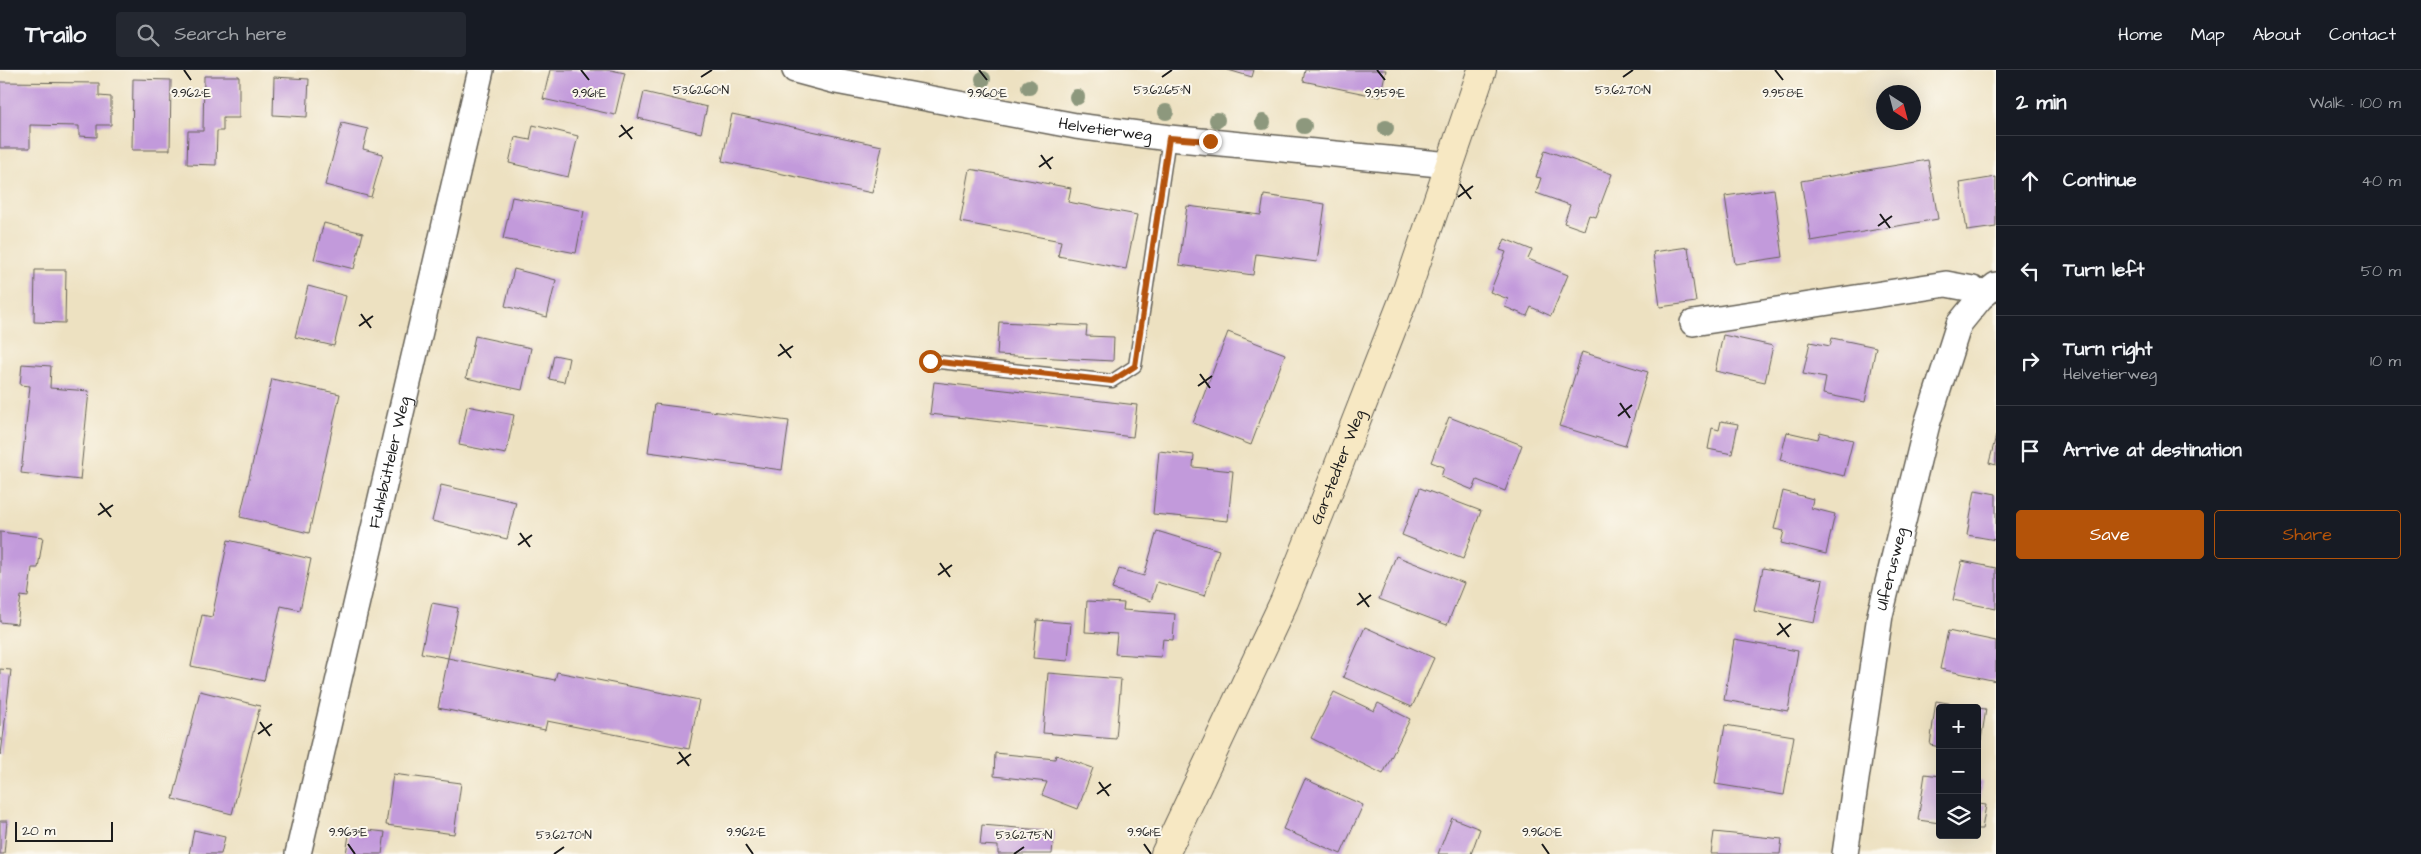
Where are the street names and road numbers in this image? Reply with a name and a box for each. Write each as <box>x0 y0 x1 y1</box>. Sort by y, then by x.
street label: Helvetierweg <box>1057 112 1153 148</box>
street label: Fuhlsbütteler Weg <box>363 394 416 531</box>
street label: Garstedter Weg <box>1305 406 1371 528</box>
street label: Ulferusweg <box>1871 525 1913 613</box>

